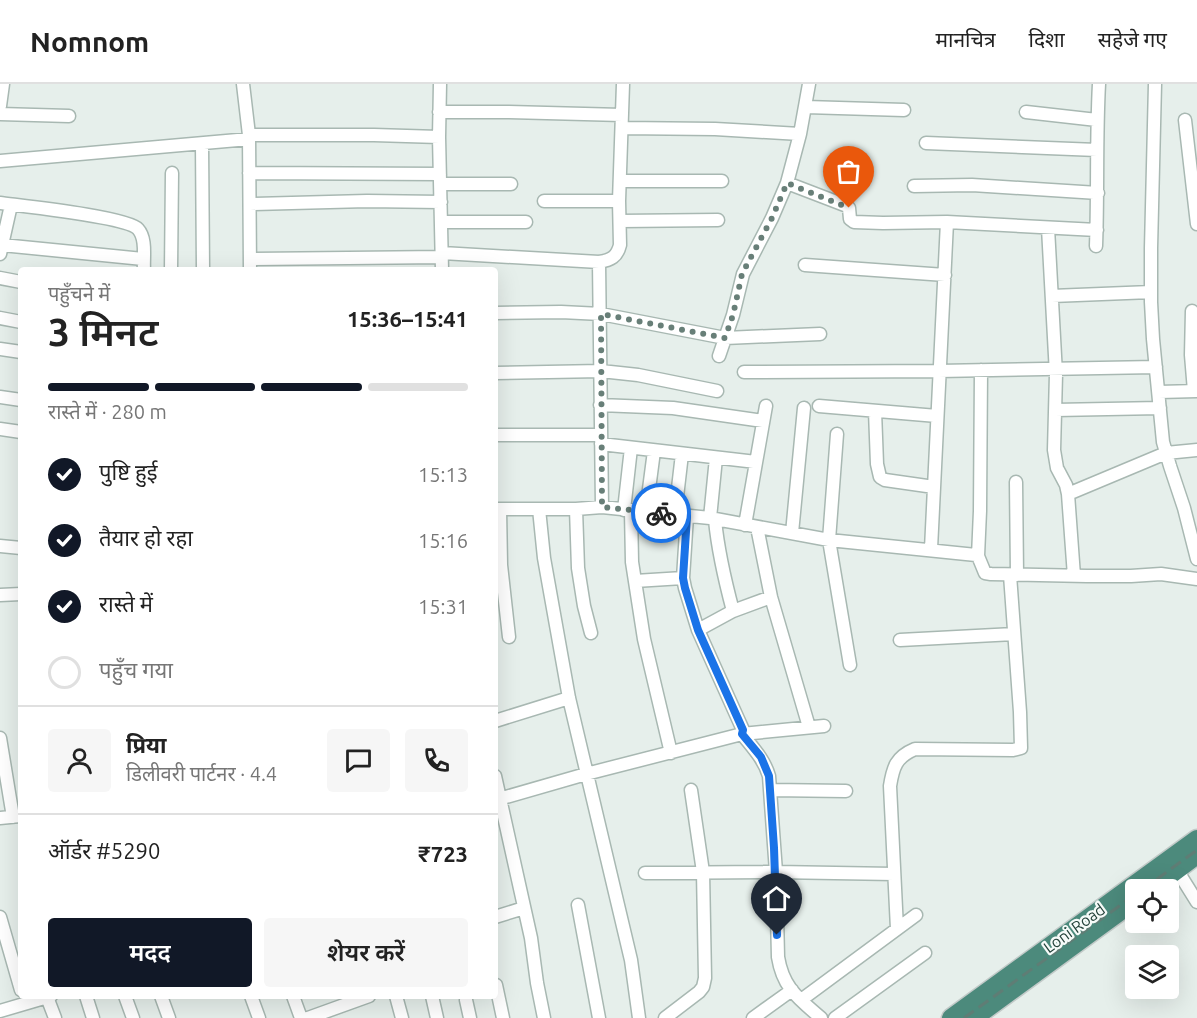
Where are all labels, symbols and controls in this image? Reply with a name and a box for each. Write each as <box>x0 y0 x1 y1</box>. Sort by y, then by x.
text: Nomnom <box>30 26 149 57</box>
text: मानचित्र <box>935 27 996 51</box>
text: दिशा <box>1029 27 1065 51</box>
text: सहेजे गए <box>1098 27 1167 51</box>
pin <box>823 146 874 208</box>
icon: bag <box>832 155 865 188</box>
text: पहुँचने में <box>48 282 110 305</box>
text: 15:36–15:41 <box>347 306 468 331</box>
text: 3 मिनट <box>48 310 158 353</box>
text: रास्ते में · 280 m <box>48 400 167 423</box>
icon: check <box>48 458 81 491</box>
text: पुष्टि हुई <box>99 459 158 484</box>
text: 15:13 <box>418 463 468 486</box>
courier <box>631 483 691 543</box>
icon: bike <box>645 497 678 530</box>
icon: check <box>48 524 81 557</box>
text: तैयार हो रहा <box>99 525 193 550</box>
text: 15:16 <box>418 529 468 552</box>
icon: check <box>48 590 81 623</box>
text: रास्ते में <box>99 591 153 616</box>
text: 15:31 <box>418 595 468 618</box>
text: पहुँच गया <box>99 657 173 682</box>
button: person <box>48 729 111 792</box>
button: chat <box>327 729 390 792</box>
button: phone <box>405 729 468 792</box>
text: प्रिया <box>126 732 166 757</box>
text: डिलीवरी पार्टनर · 4.4 <box>126 762 277 785</box>
text: ऑर्डर #5290 <box>48 838 160 863</box>
text: ₹723 <box>418 841 468 866</box>
pin <box>751 873 802 935</box>
map controls <box>1125 879 1179 999</box>
button: locate <box>1125 879 1179 933</box>
icon: home <box>760 882 793 915</box>
street label: Loni Road <box>1040 900 1108 956</box>
button: मदद <box>48 918 252 987</box>
button: शेयर करें <box>264 918 468 987</box>
button: layers <box>1125 945 1179 999</box>

